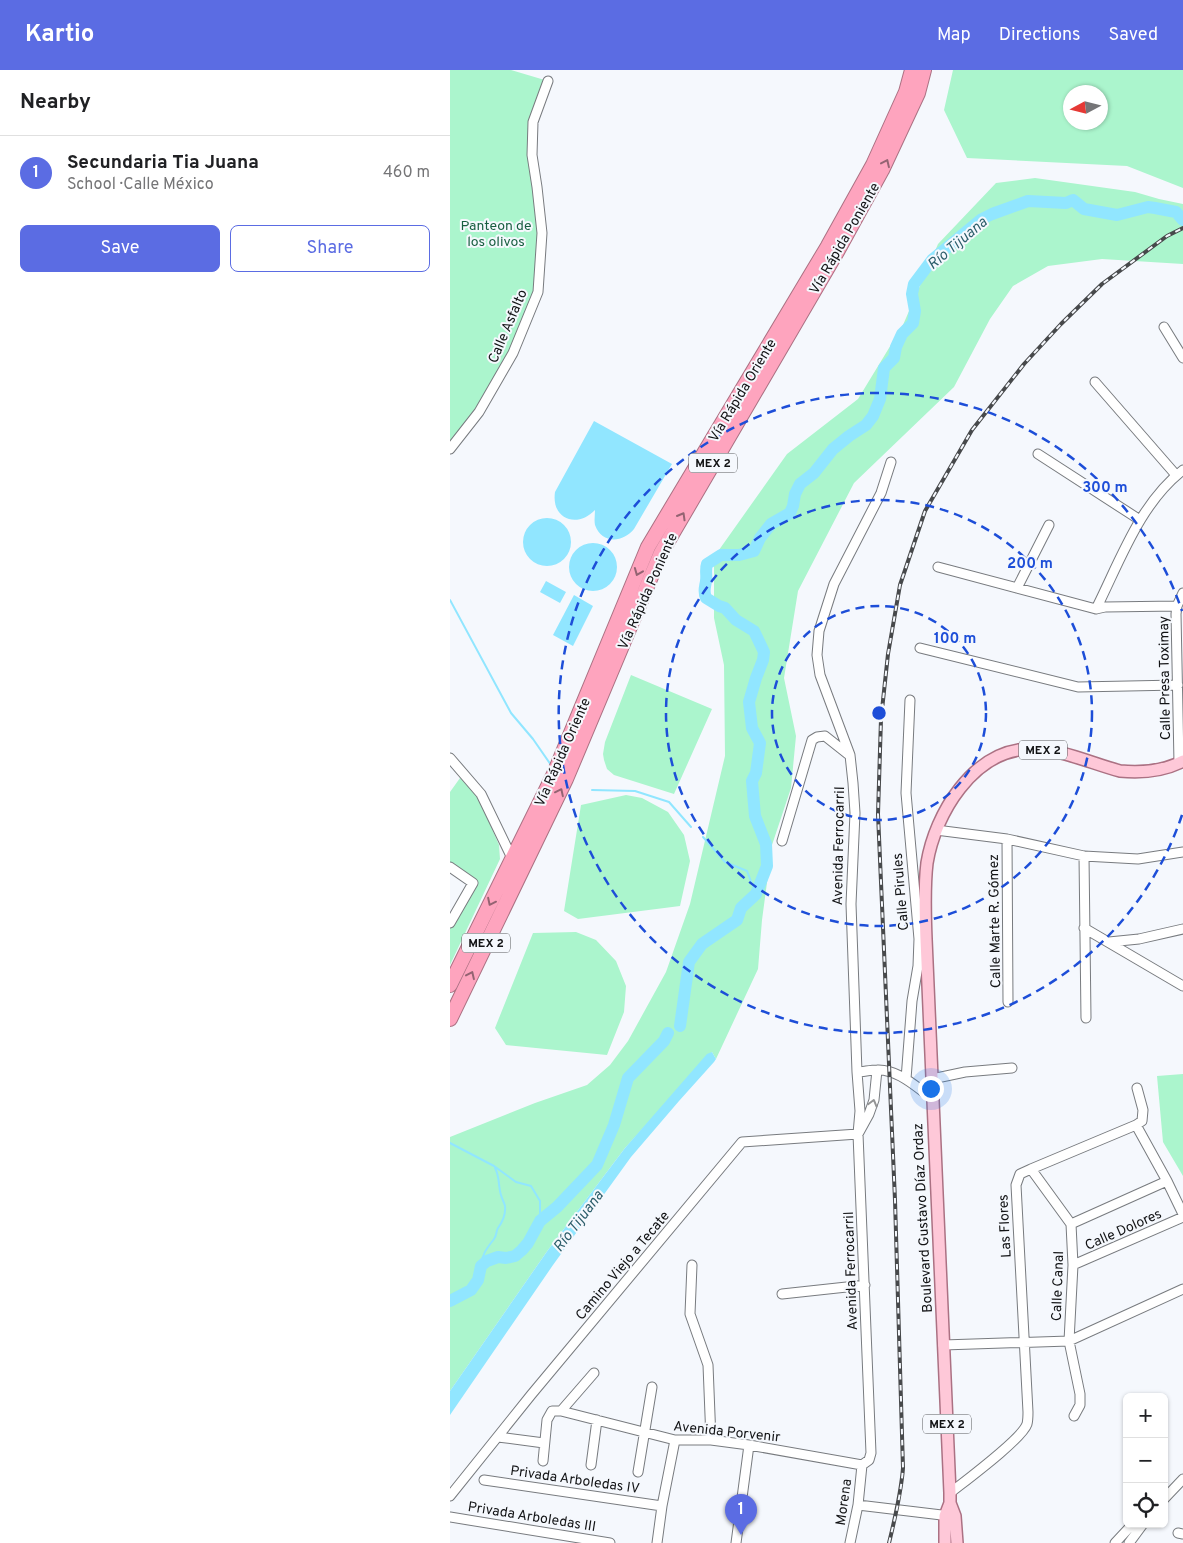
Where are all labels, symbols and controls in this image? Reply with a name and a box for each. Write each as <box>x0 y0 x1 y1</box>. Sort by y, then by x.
text: Kartio <box>25 20 94 50</box>
text: Map <box>937 24 971 47</box>
text: Directions <box>999 24 1081 47</box>
text: Saved <box>1109 24 1158 47</box>
north arrow <box>1063 85 1108 130</box>
text: Nearby <box>20 89 91 116</box>
text: Secundaria Tia Juana <box>67 151 259 175</box>
one-way arrow <box>879 159 890 168</box>
text: 1 <box>33 163 39 183</box>
text: 460 m <box>383 163 430 183</box>
text: School · Calle México <box>67 175 214 195</box>
street label: Vía Rápida Poniente <box>806 180 884 298</box>
water label: Río Tijuana <box>924 214 992 275</box>
park label: Panteon de los olivos <box>460 218 532 251</box>
button: Save <box>20 225 220 272</box>
button: Share <box>230 225 430 272</box>
street label: Calle Asfalto <box>485 287 532 366</box>
street label: Vía Rápida Oriente <box>706 336 781 445</box>
road number: MEX 2 <box>689 453 737 472</box>
text: 300 m <box>1082 479 1128 498</box>
one-way arrow <box>676 512 686 521</box>
street label: Vía Rápida Poniente <box>615 531 682 653</box>
text: 200 m <box>1007 555 1053 574</box>
one-way arrow <box>633 567 644 576</box>
street label: Calle Presa Toximay <box>1156 616 1175 740</box>
text: 100 m <box>934 630 976 649</box>
street label: Vía Rápida Oriente <box>532 696 595 810</box>
centre of rings <box>870 704 888 722</box>
road number: MEX 2 <box>1019 740 1067 760</box>
street label: Avenida Ferrocarril <box>830 786 849 906</box>
one-way arrow <box>554 788 564 797</box>
street label: Calle Pirules <box>890 852 913 931</box>
street label: Calle Marte R. Gómez <box>986 854 1005 988</box>
one-way arrow <box>487 897 497 906</box>
road number: MEX 2 <box>462 934 510 952</box>
one-way arrow <box>465 971 475 980</box>
your location <box>918 1076 944 1102</box>
one-way arrow <box>867 1100 877 1108</box>
street label: Boulevard Gustavo Díaz Ordaz <box>910 1123 937 1313</box>
water label: Río Tijuana <box>550 1187 609 1256</box>
street label: Las Flores <box>995 1194 1016 1258</box>
street label: Calle Dolores <box>1083 1206 1165 1255</box>
street label: Camino Viejo a Tecate <box>573 1208 674 1324</box>
street label: Avenida Ferrocarril <box>841 1211 862 1331</box>
street label: Calle Canal <box>1049 1251 1068 1321</box>
map controls <box>1123 1393 1168 1528</box>
button: + <box>1123 1393 1168 1438</box>
road number: MEX 2 <box>923 1415 971 1434</box>
street label: Avenida Porvenir <box>673 1418 782 1447</box>
button: − <box>1123 1438 1168 1483</box>
street label: Privada Arboledas IV <box>509 1463 641 1498</box>
street label: Morena <box>833 1478 856 1527</box>
button: locate <box>1123 1483 1168 1528</box>
pin: 1 <box>725 1494 757 1535</box>
street label: Privada Arboledas III <box>467 1499 597 1536</box>

